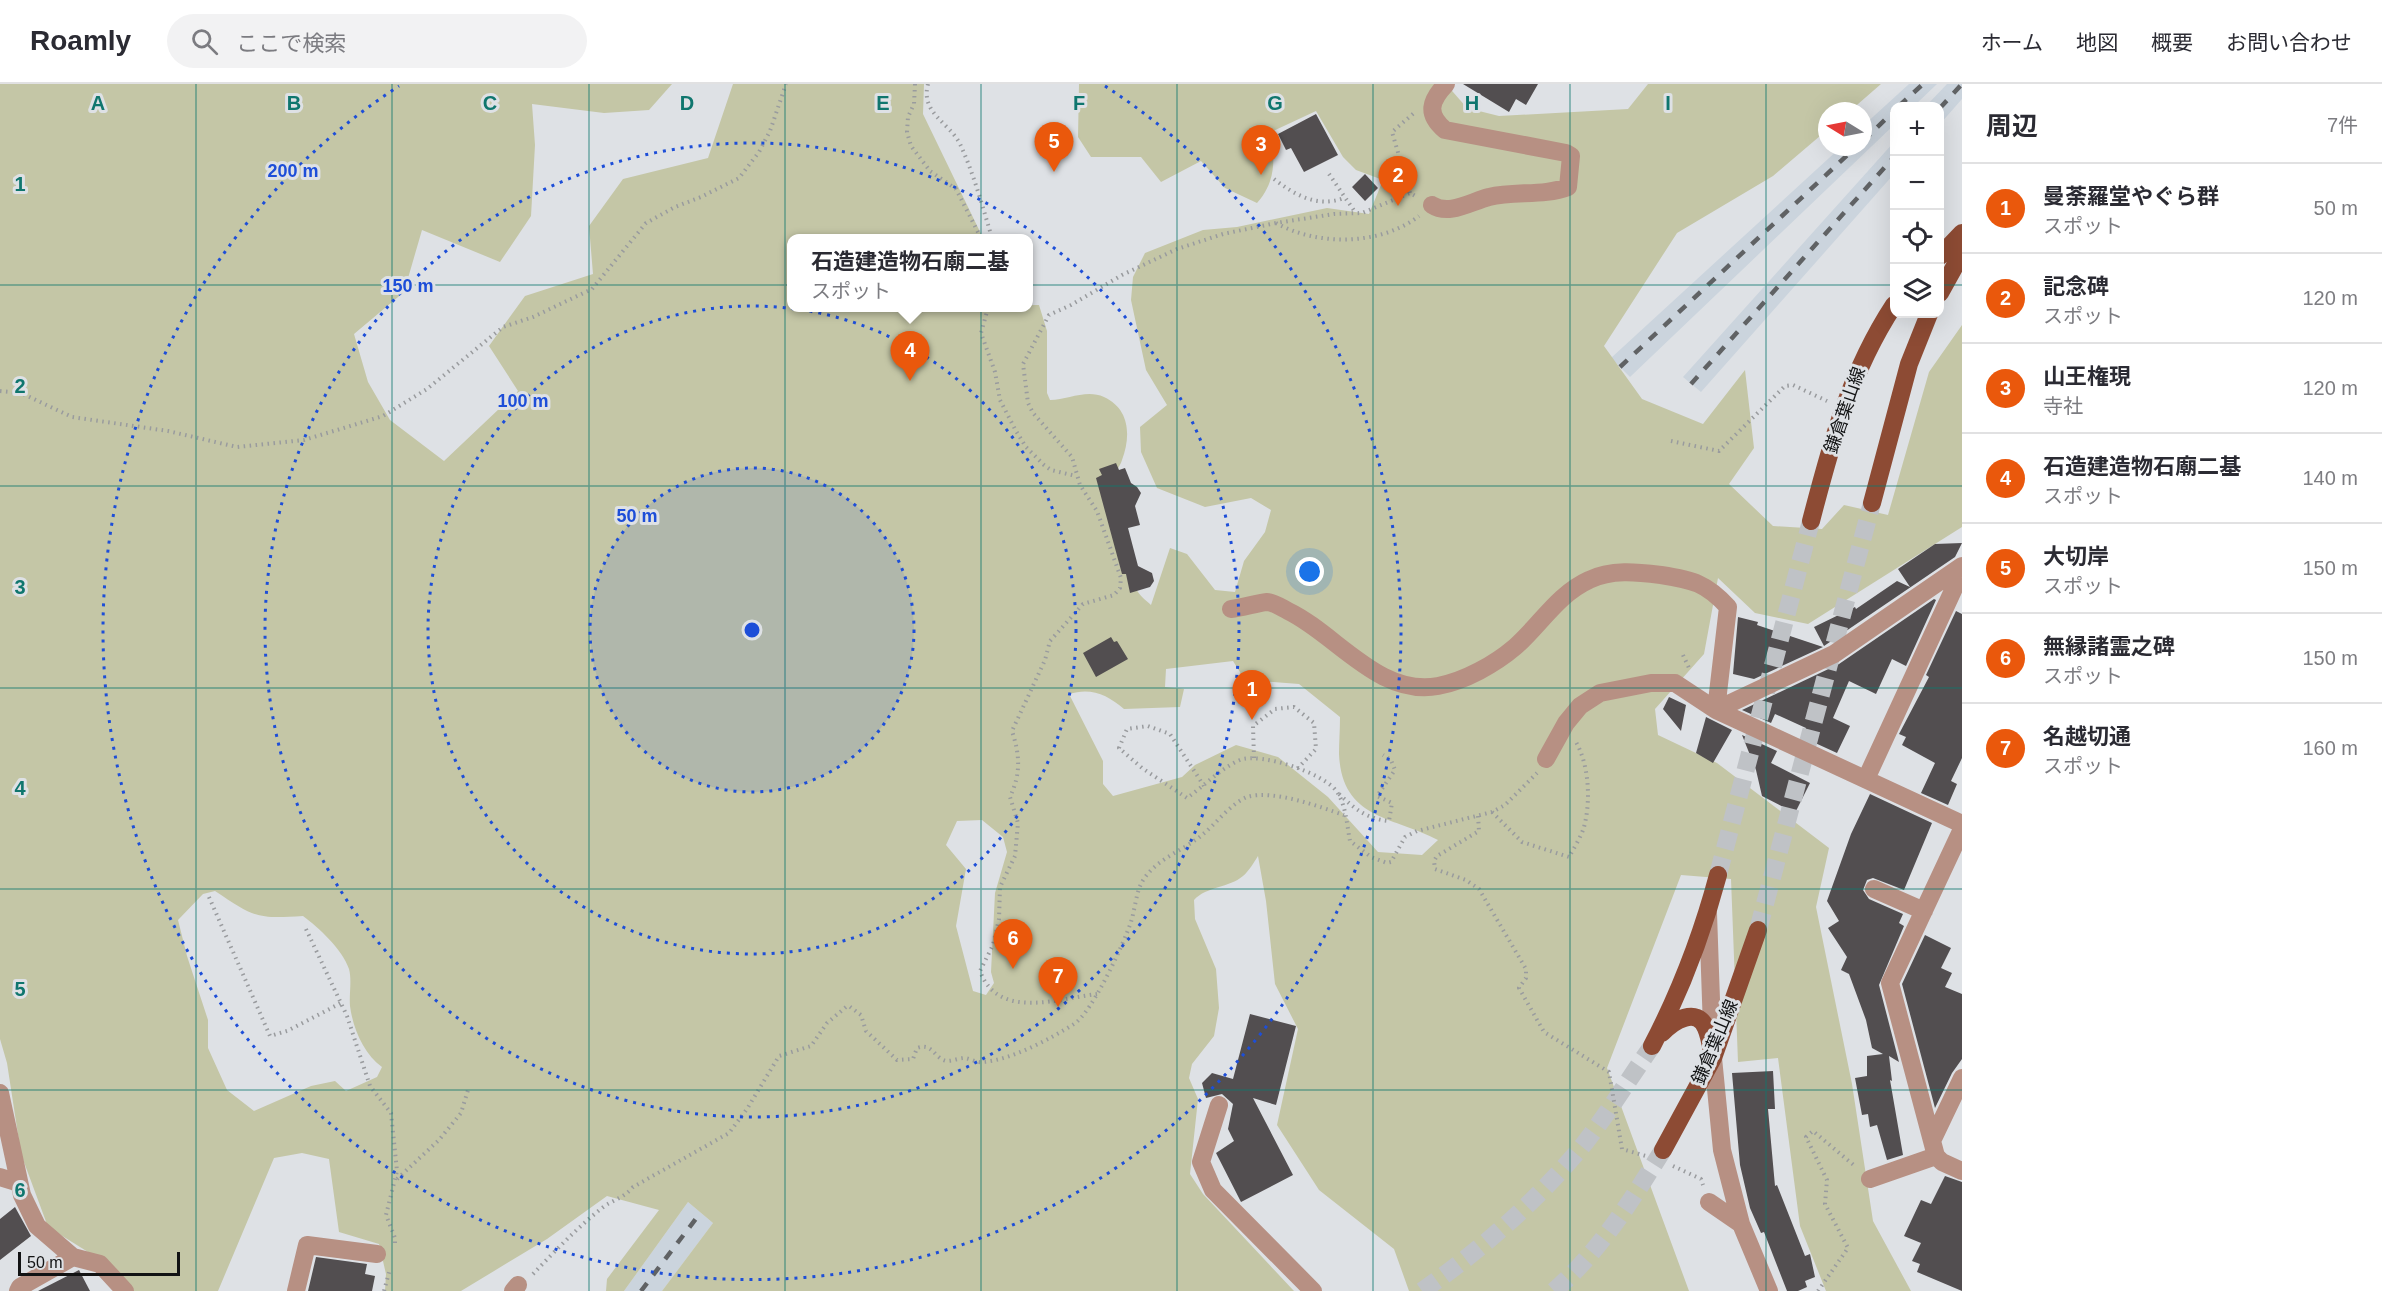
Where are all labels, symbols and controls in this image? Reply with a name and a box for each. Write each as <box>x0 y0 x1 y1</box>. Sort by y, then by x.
search box <box>167 14 587 68</box>
text: Roamly <box>30 25 131 56</box>
icon: search <box>188 25 221 58</box>
text: ここで検索 <box>236 31 346 56</box>
text: ホーム <box>1981 31 2043 54</box>
text: 地図 <box>2076 31 2118 54</box>
text: 概要 <box>2151 31 2193 54</box>
text: お問い合わせ <box>2226 31 2352 54</box>
text: A <box>91 92 105 114</box>
text: B <box>287 92 301 114</box>
text: C <box>483 92 497 114</box>
text: D <box>680 92 694 114</box>
text: E <box>876 92 890 114</box>
text: F <box>1073 92 1085 114</box>
text: G <box>1267 92 1283 114</box>
text: H <box>1465 92 1479 114</box>
text: I <box>1665 92 1671 114</box>
north arrow <box>1818 102 1872 156</box>
map controls <box>1890 102 1944 318</box>
button: + <box>1890 102 1944 156</box>
text: 周辺 <box>1986 111 2038 141</box>
text: 7件 <box>2327 114 2358 136</box>
pin: 5 <box>1034 122 1074 172</box>
pin: 3 <box>1242 126 1280 175</box>
pin: 2 <box>1378 156 1418 206</box>
button: − <box>1890 156 1944 210</box>
text: 200 m <box>267 161 319 181</box>
text: 1 <box>14 173 26 195</box>
text: 曼荼羅堂やぐら群 <box>2043 184 2219 209</box>
text: 1 <box>2000 197 2011 219</box>
text: 50 m <box>2314 197 2358 219</box>
button: locate <box>1890 210 1944 264</box>
text: スポット <box>2043 215 2123 237</box>
popup <box>787 234 1033 312</box>
text: 石造建造物石廟二基 <box>811 249 1009 274</box>
button: layers <box>1890 264 1944 318</box>
text: 記念碑 <box>2043 274 2109 299</box>
text: 150 m <box>382 276 434 296</box>
text: スポット <box>811 280 891 302</box>
text: 2 <box>2000 287 2011 309</box>
text: 120 m <box>2302 287 2358 309</box>
text: スポット <box>2043 305 2123 327</box>
pin: 4 <box>890 332 930 381</box>
street label: 鎌倉葉山線 <box>1821 364 1869 456</box>
text: 山王権現 <box>2043 364 2131 389</box>
text: 2 <box>14 375 26 397</box>
text: 3 <box>2000 377 2011 399</box>
text: 120 m <box>2302 377 2358 399</box>
text: 100 m <box>497 391 549 411</box>
text: 寺社 <box>2043 395 2083 417</box>
text: 石造建造物石廟二基 <box>2043 454 2241 479</box>
text: 4 <box>2000 467 2011 489</box>
text: 140 m <box>2302 467 2358 489</box>
text: スポット <box>2043 485 2123 507</box>
text: 50 m <box>616 506 658 526</box>
text: 大切岸 <box>2043 544 2109 569</box>
your location <box>1295 557 1324 586</box>
text: 5 <box>2000 557 2011 579</box>
text: 150 m <box>2302 557 2358 579</box>
text: スポット <box>2043 575 2123 597</box>
text: 3 <box>14 576 26 598</box>
centre of rings <box>742 620 762 640</box>
text: 無縁諸霊之碑 <box>2043 634 2175 659</box>
text: 6 <box>2000 647 2011 669</box>
text: 150 m <box>2302 647 2358 669</box>
text: スポット <box>2043 665 2123 687</box>
pin: 1 <box>1232 670 1272 720</box>
text: 名越切通 <box>2043 724 2131 749</box>
text: 7 <box>2000 737 2011 759</box>
text: 160 m <box>2302 737 2358 759</box>
text: スポット <box>2043 755 2123 777</box>
text: 4 <box>14 777 26 799</box>
pin: 6 <box>994 920 1032 969</box>
pin: 7 <box>1038 958 1078 1007</box>
text: 5 <box>14 978 26 1000</box>
street label: 鎌倉葉山線 <box>1688 997 1742 1087</box>
text: 6 <box>14 1179 26 1201</box>
scale bar <box>18 1249 180 1276</box>
text: 50 m <box>27 1254 63 1271</box>

